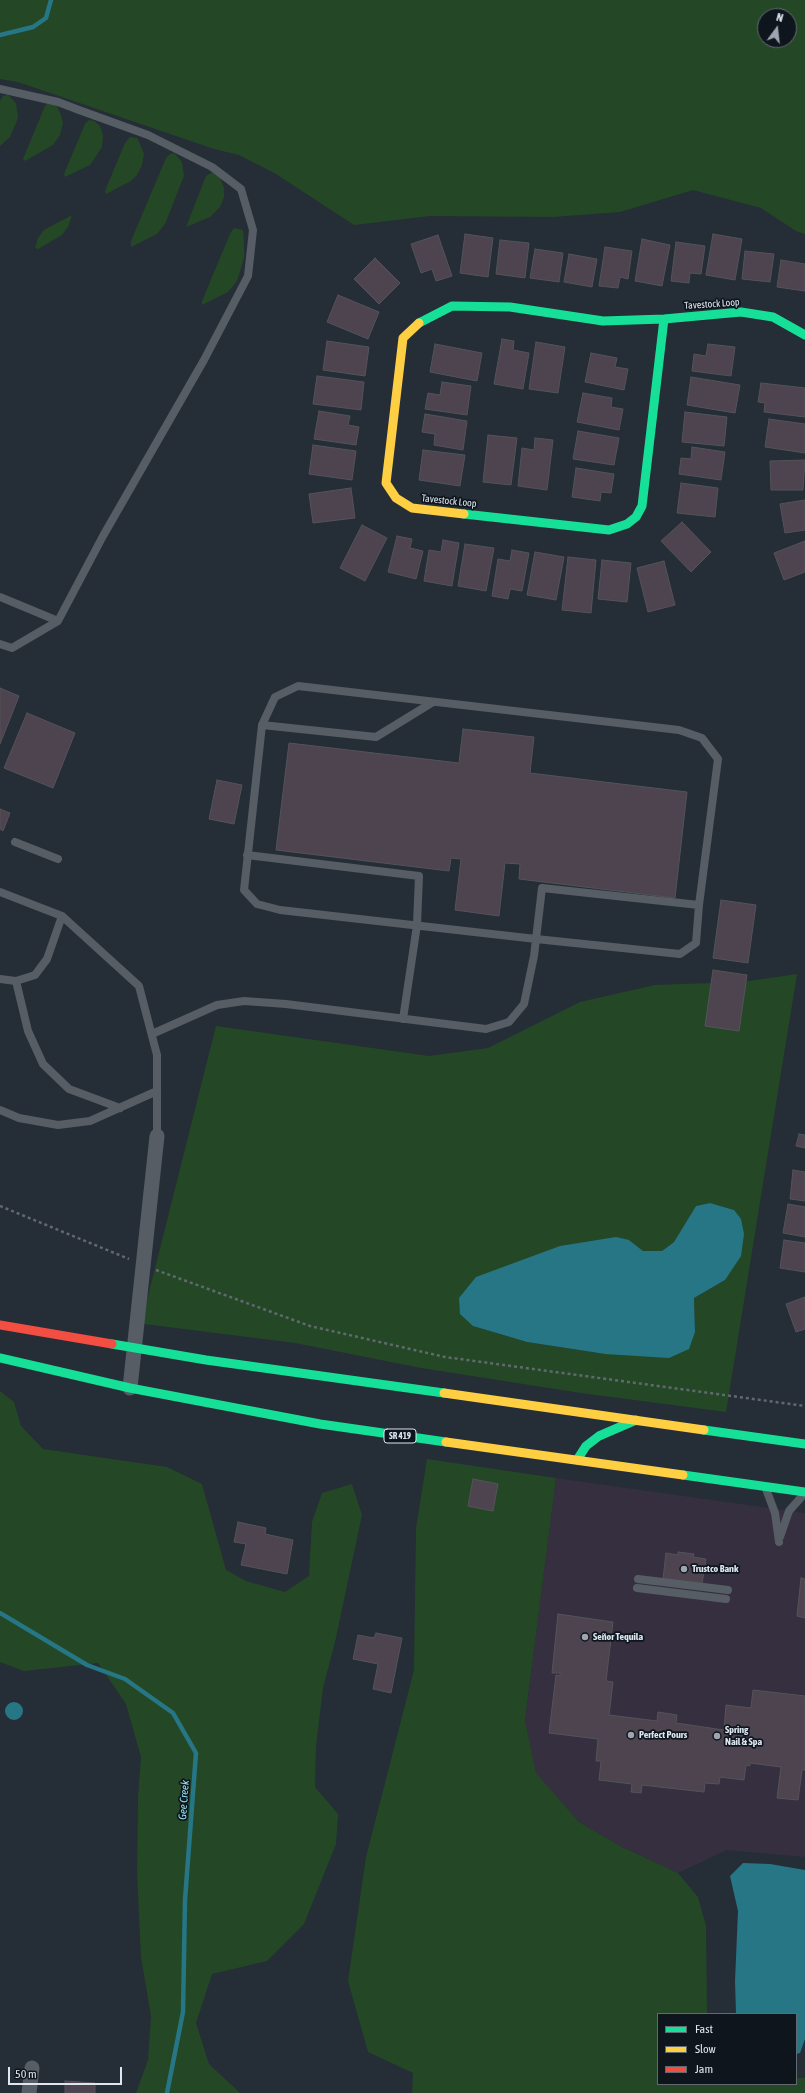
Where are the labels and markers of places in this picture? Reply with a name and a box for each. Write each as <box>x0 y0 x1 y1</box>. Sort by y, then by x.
place label: Trustco Bank <box>692 1563 738 1575</box>
marker: Trustco Bank <box>679 1564 689 1574</box>
place label: Señor Tequila <box>593 1631 643 1643</box>
marker: Señor Tequila <box>580 1632 590 1642</box>
place label: Spring Nail & Spa <box>725 1724 762 1748</box>
place label: Perfect Pours <box>639 1729 687 1741</box>
marker: Perfect Pours <box>626 1730 636 1740</box>
marker: Spring Nail & Spa <box>712 1731 722 1741</box>

